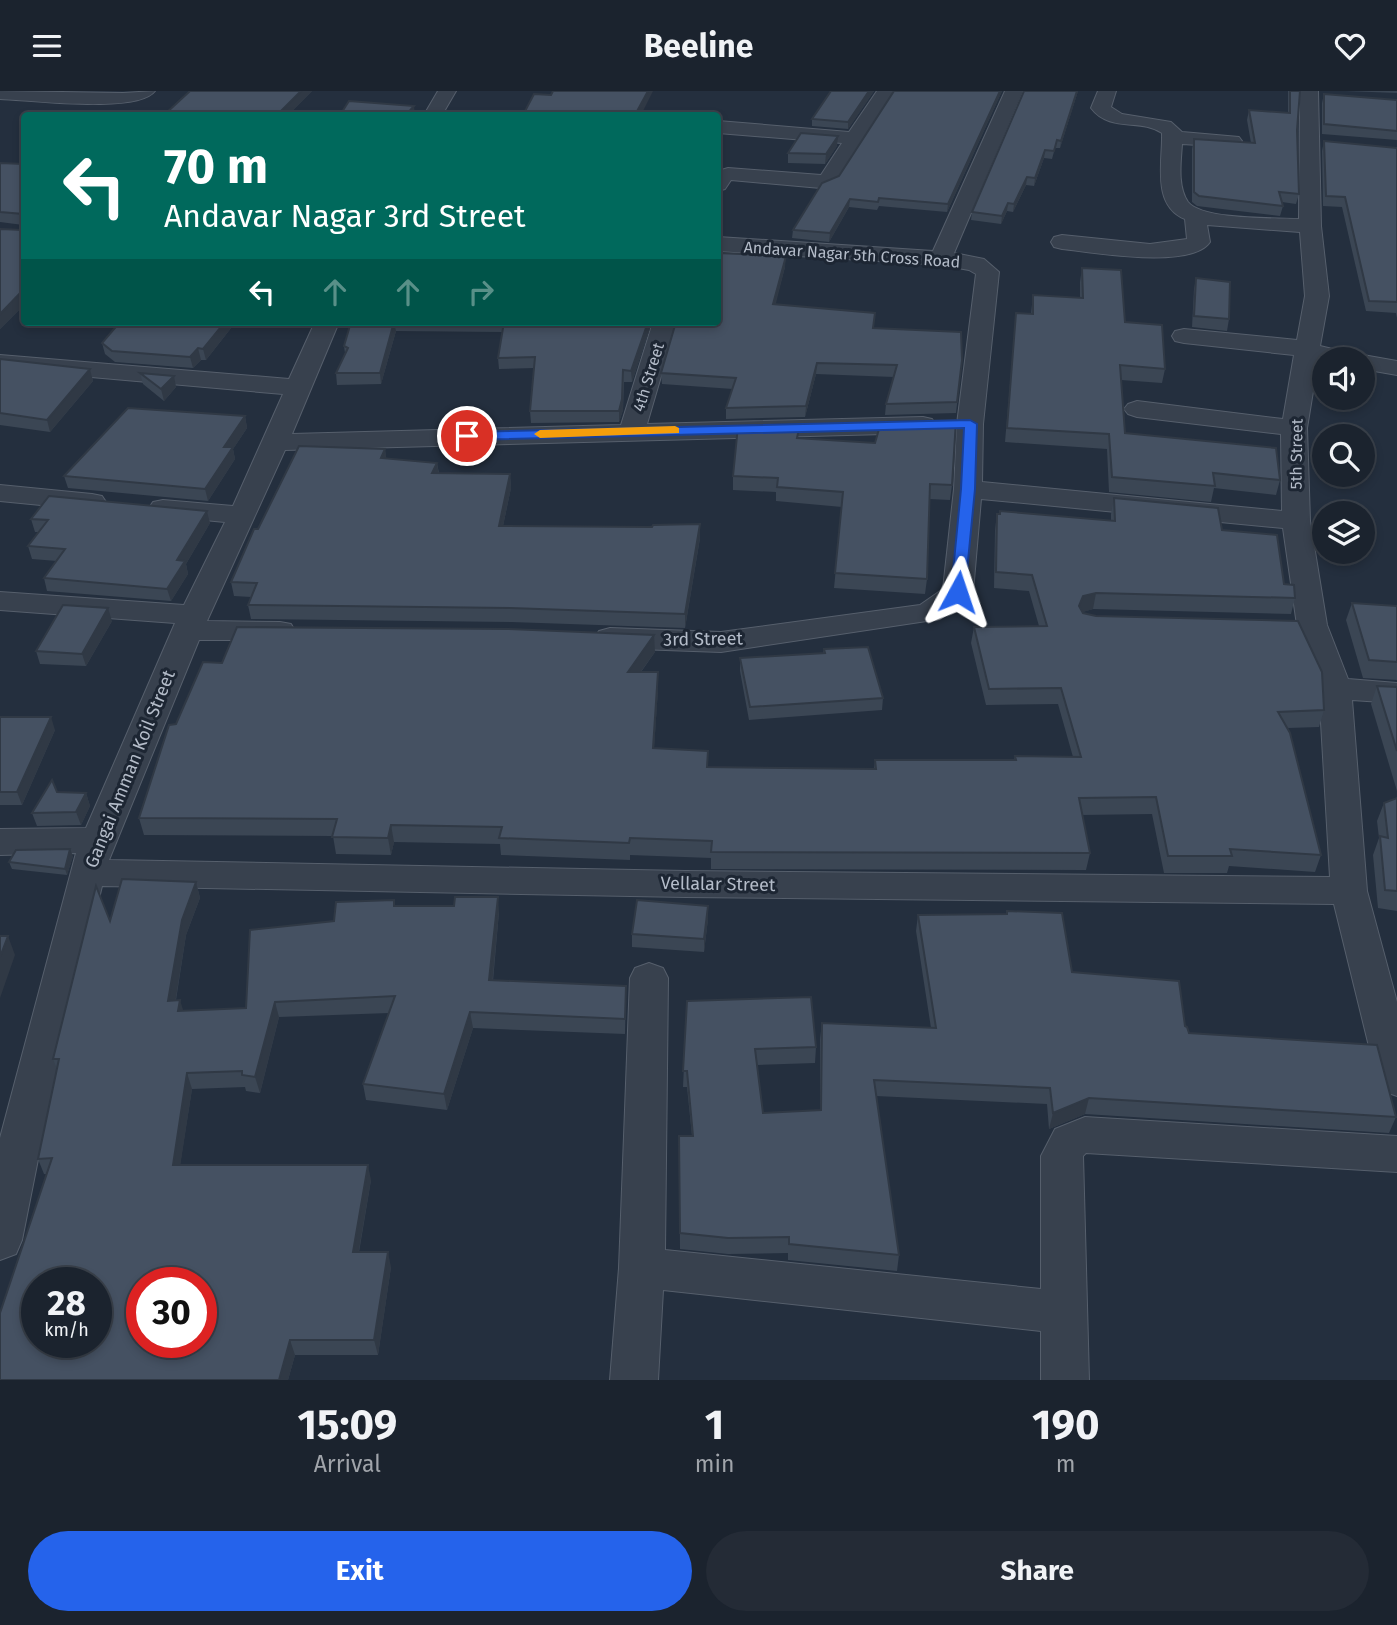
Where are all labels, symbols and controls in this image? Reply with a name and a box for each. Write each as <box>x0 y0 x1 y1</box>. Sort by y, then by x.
icon: menu <box>28 27 66 65</box>
text: Beeline <box>644 27 753 65</box>
icon: heart <box>1331 27 1369 65</box>
text: 70 m <box>164 137 268 196</box>
icon: left <box>49 140 140 231</box>
text: Andavar Nagar 3rd Street <box>164 197 526 235</box>
street label: Andavar Nagar 5th Cross Road <box>743 237 961 272</box>
icon: left <box>243 273 281 311</box>
icon: ahead <box>316 273 354 311</box>
icon: ahead <box>389 273 427 311</box>
icon: right <box>462 273 500 311</box>
street label: 4th Street <box>629 340 668 414</box>
map controls <box>1312 347 1375 564</box>
button: sound <box>1312 347 1375 410</box>
pin <box>437 406 497 466</box>
icon: arrive <box>448 417 486 455</box>
street label: 5th Street <box>1286 418 1307 490</box>
button: search <box>1312 424 1375 487</box>
button: layers <box>1312 501 1375 564</box>
position arrow <box>921 555 995 629</box>
street label: 3rd Street <box>663 627 744 651</box>
street label: Gangai Amman Koil Street <box>80 666 180 871</box>
street label: Vellalar Street <box>660 872 776 896</box>
speed limit sign: 30 <box>126 1267 217 1358</box>
text: 28 <box>47 1282 86 1324</box>
text: km/h <box>44 1319 89 1341</box>
text: 15:09 <box>297 1400 397 1450</box>
text: 1 <box>705 1400 724 1450</box>
text: 190 <box>1032 1400 1099 1450</box>
text: Arrival <box>314 1450 381 1478</box>
text: min <box>695 1450 734 1478</box>
text: m <box>1056 1450 1076 1478</box>
button: Exit <box>28 1531 692 1611</box>
button: Share <box>706 1531 1369 1611</box>

